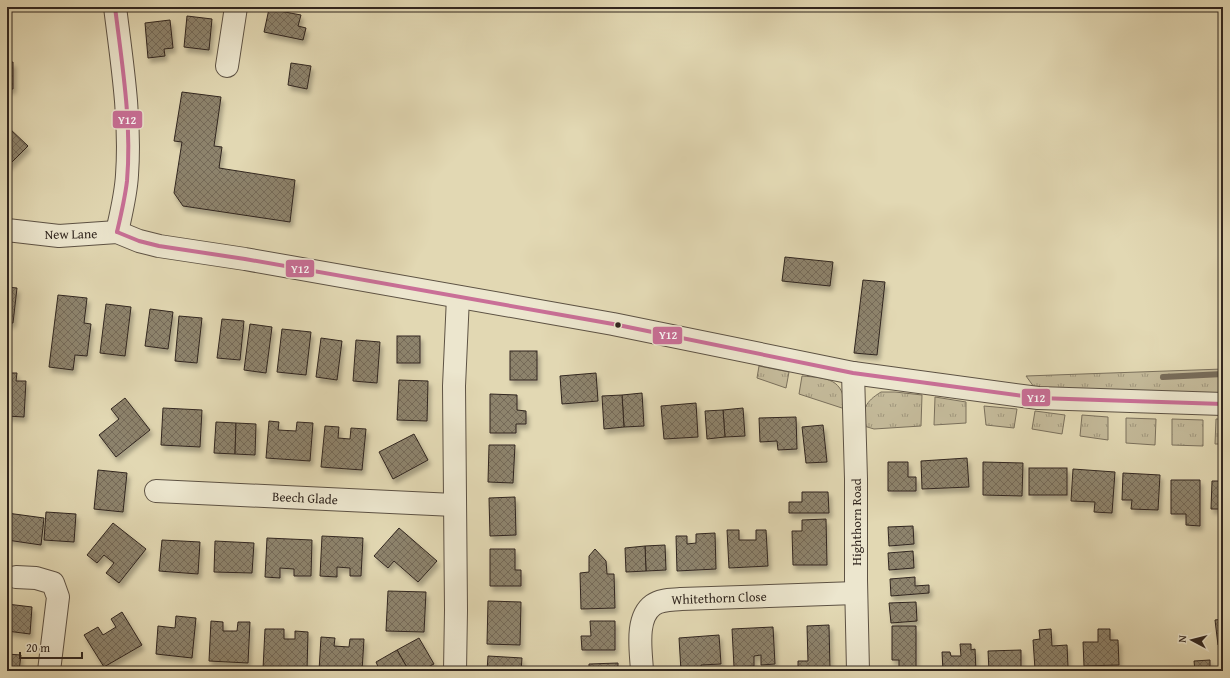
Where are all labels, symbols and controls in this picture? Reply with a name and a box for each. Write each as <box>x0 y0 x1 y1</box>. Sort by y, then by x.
line badge: Y12 <box>112 110 143 129</box>
text: Y12 <box>118 112 136 128</box>
street label: New Lane <box>45 224 97 244</box>
line badge: Y12 <box>285 259 315 278</box>
text: Y12 <box>291 261 309 277</box>
unlabelled marker <box>613 320 623 330</box>
line badge: Y12 <box>652 326 683 345</box>
text: Y12 <box>659 327 677 343</box>
line badge: Y12 <box>1021 388 1051 407</box>
text: Y12 <box>1027 390 1045 406</box>
street label: Highthorn Road <box>847 478 866 566</box>
street label: Beech Glade <box>272 487 338 509</box>
street label: Whitethorn Close <box>671 587 767 609</box>
north arrow <box>1172 620 1212 660</box>
scale bar <box>20 634 82 660</box>
text: N <box>1174 634 1191 643</box>
text: 20 m <box>26 639 50 656</box>

